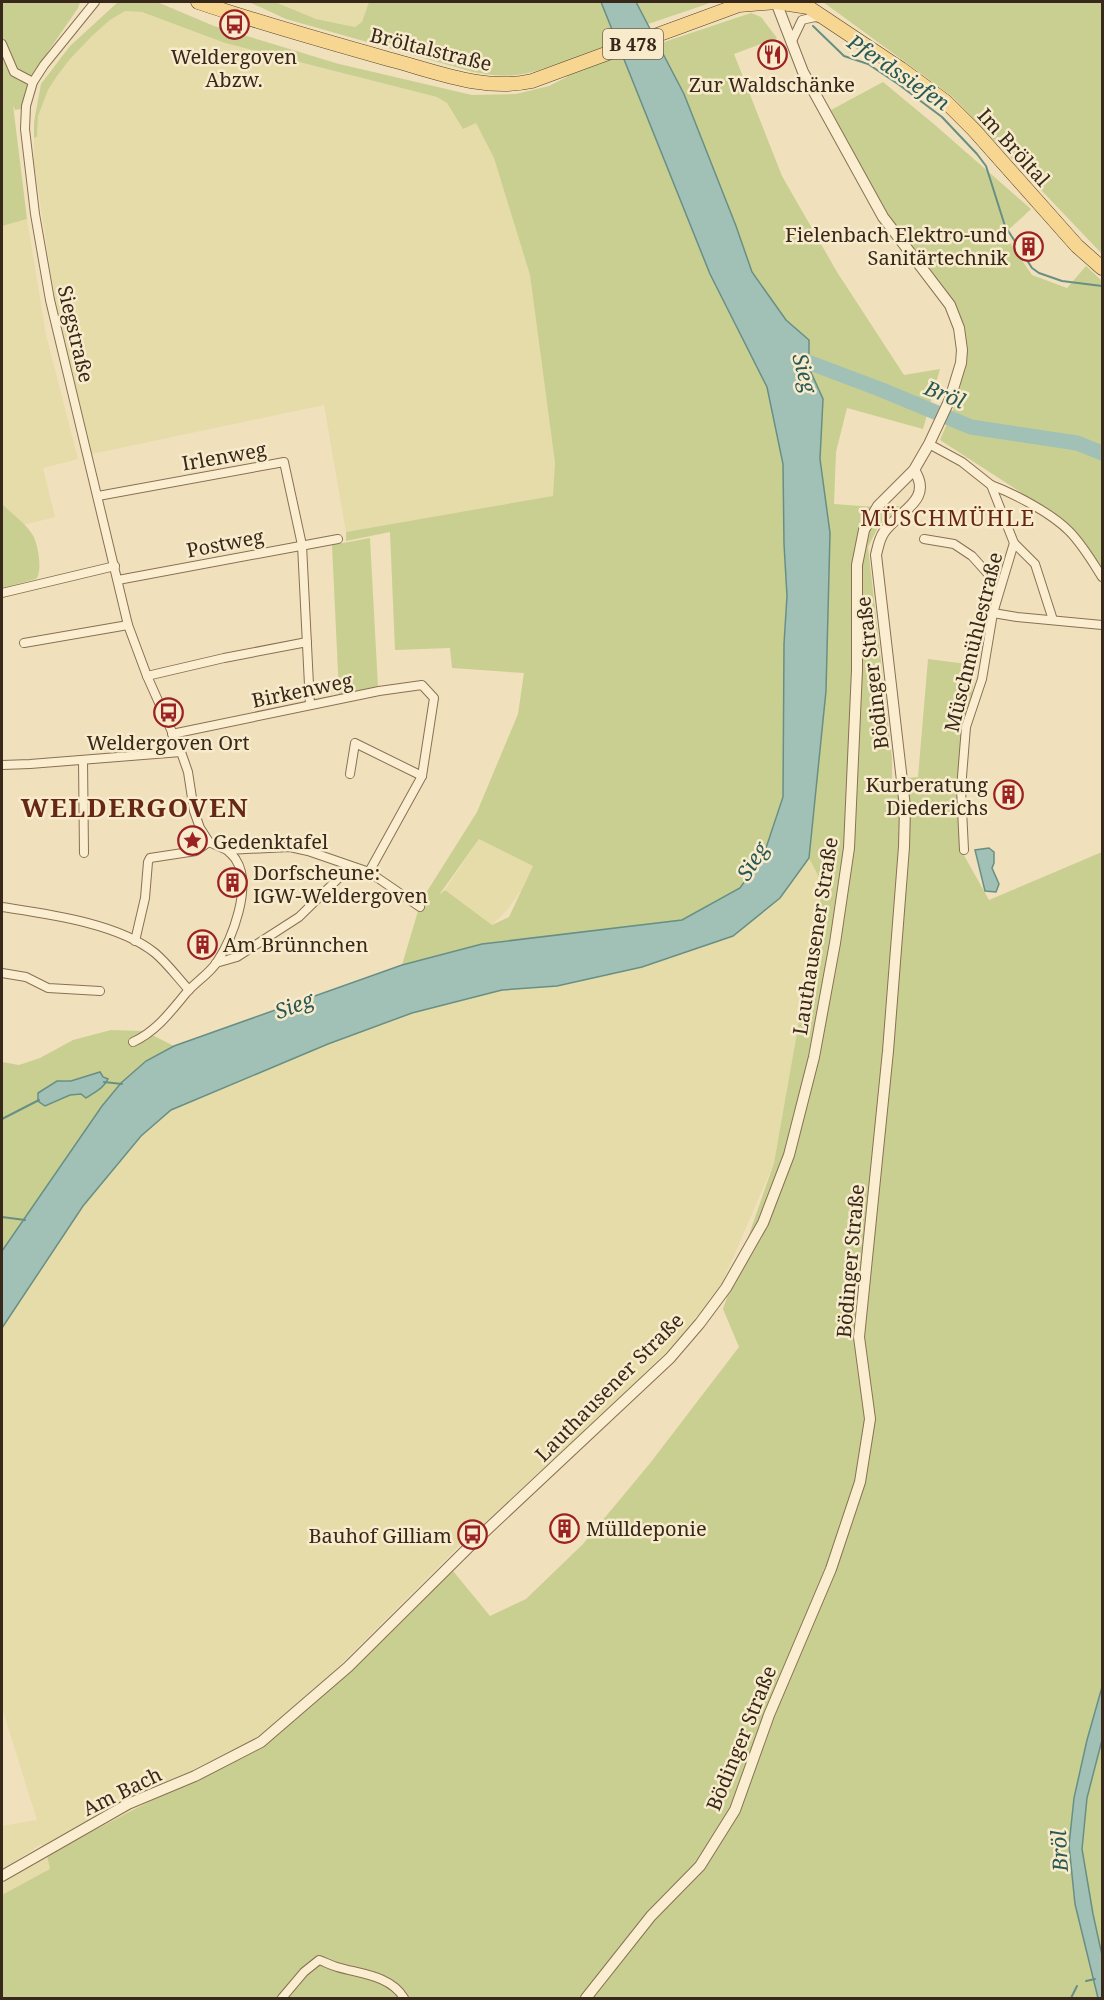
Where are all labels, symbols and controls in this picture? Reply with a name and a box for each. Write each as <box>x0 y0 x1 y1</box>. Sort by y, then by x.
bus stop icon: Weldergoven Abzw. <box>218 9 250 41</box>
street label: Bröltalstraße <box>367 21 495 77</box>
water label: Pferdssiefen <box>842 27 956 117</box>
road number: B 478 <box>603 29 663 59</box>
restaurant icon: Zur Waldschänke <box>756 38 788 70</box>
place label: Weldergoven Abzw. <box>171 43 297 93</box>
place label: Zur Waldschänke <box>689 71 855 98</box>
street label: Im Bröltal <box>972 102 1056 192</box>
place label: Fielenbach Elektro-und Sanitärtechnik <box>785 221 1008 271</box>
building icon: Fielenbach Elektro-und Sanitärtechnik <box>1013 230 1045 262</box>
street label: Siegstraße <box>52 283 100 385</box>
water label: Sieg <box>786 350 824 397</box>
water label: Bröl <box>920 373 970 415</box>
street label: Irlenweg <box>180 435 269 477</box>
district label: MÜSCHMÜHLE <box>860 502 1036 532</box>
street label: Postweg <box>184 522 266 564</box>
street label: Müschmühlestraße <box>938 549 1008 735</box>
street label: Bödinger Straße <box>849 595 895 751</box>
street label: Birkenweg <box>249 666 355 714</box>
bus stop icon: Weldergoven Ort <box>152 696 184 728</box>
place label: Weldergoven Ort <box>86 729 250 756</box>
place label: Kurberatung Diederichs <box>866 771 988 821</box>
building icon: Kurberatung Diederichs <box>993 779 1025 811</box>
district label: WELDERGOVEN <box>21 789 249 825</box>
place icon: Gedenktafel <box>176 825 208 857</box>
place label: Gedenktafel <box>213 828 328 855</box>
street label: Lauthausener Straße <box>786 835 844 1037</box>
water label: Sieg <box>730 836 775 885</box>
place label: Dorfscheune: IGW-Weldergoven <box>253 859 428 909</box>
building icon: Dorfscheune: IGW-Weldergoven <box>216 867 248 899</box>
building icon: Am Brünnchen <box>186 928 218 960</box>
place label: Am Brünnchen <box>223 931 368 958</box>
water label: Sieg <box>270 984 319 1025</box>
street label: Bödinger Straße <box>830 1183 870 1339</box>
street label: Lauthausener Straße <box>529 1307 689 1467</box>
building icon: Mülldeponie <box>549 1512 581 1544</box>
place label: Mülldeponie <box>586 1515 707 1542</box>
bus stop icon: Bauhof Gilliam <box>457 1519 489 1551</box>
place label: Bauhof Gilliam <box>309 1522 452 1549</box>
street label: Bödinger Straße <box>700 1661 782 1815</box>
street label: Am Bach <box>78 1760 166 1822</box>
water label: Bröl <box>1044 1829 1074 1873</box>

